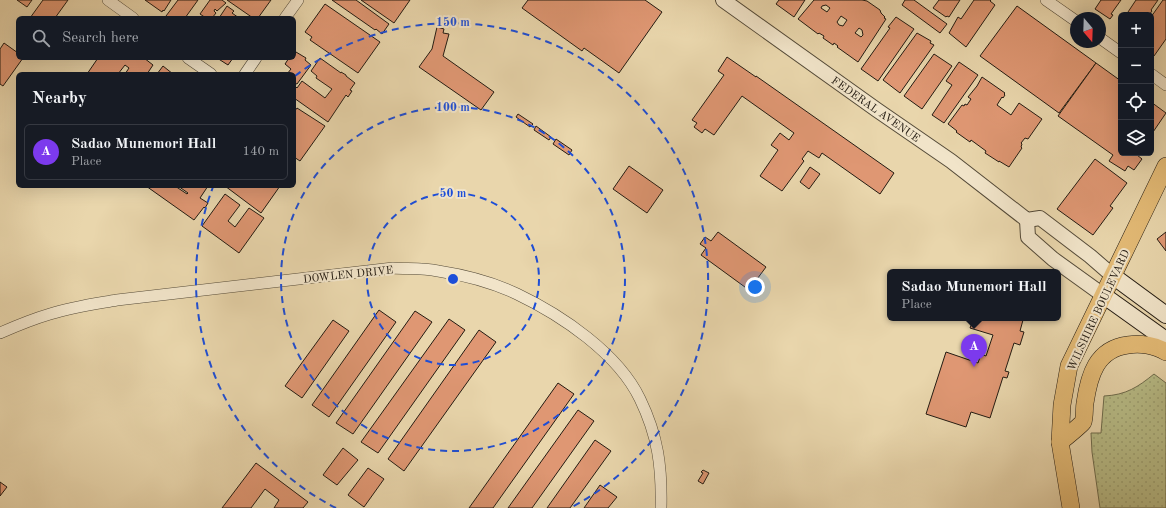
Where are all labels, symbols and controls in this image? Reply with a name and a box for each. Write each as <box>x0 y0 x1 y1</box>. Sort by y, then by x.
north arrow <box>1070 12 1106 48</box>
map controls <box>1118 12 1154 156</box>
button: + <box>1118 12 1154 48</box>
search box <box>16 16 296 60</box>
text: 150 m <box>436 16 470 29</box>
icon: search <box>30 27 52 49</box>
text: Search here <box>62 31 139 46</box>
button: − <box>1118 48 1154 84</box>
street label: FEDERAL AVENUE <box>829 76 921 145</box>
button: locate <box>1118 84 1154 120</box>
text: Nearby <box>32 90 87 107</box>
text: 100 m <box>436 102 470 114</box>
button: layers <box>1118 120 1154 156</box>
text: Sadao Munemori Hall <box>71 137 216 152</box>
text: A <box>41 145 51 158</box>
text: 140 m <box>242 145 279 158</box>
text: Place <box>71 155 101 168</box>
text: 50 m <box>440 187 467 200</box>
street label: WILSHIRE BOULEVARD <box>1066 248 1132 373</box>
street label: DOWLEN DRIVE <box>303 265 394 286</box>
popup <box>887 269 1061 321</box>
centre of rings <box>446 272 460 286</box>
your location <box>745 277 765 297</box>
text: Sadao Munemori Hall <box>901 280 1047 295</box>
text: Place <box>901 298 932 311</box>
pin: A <box>961 334 987 367</box>

